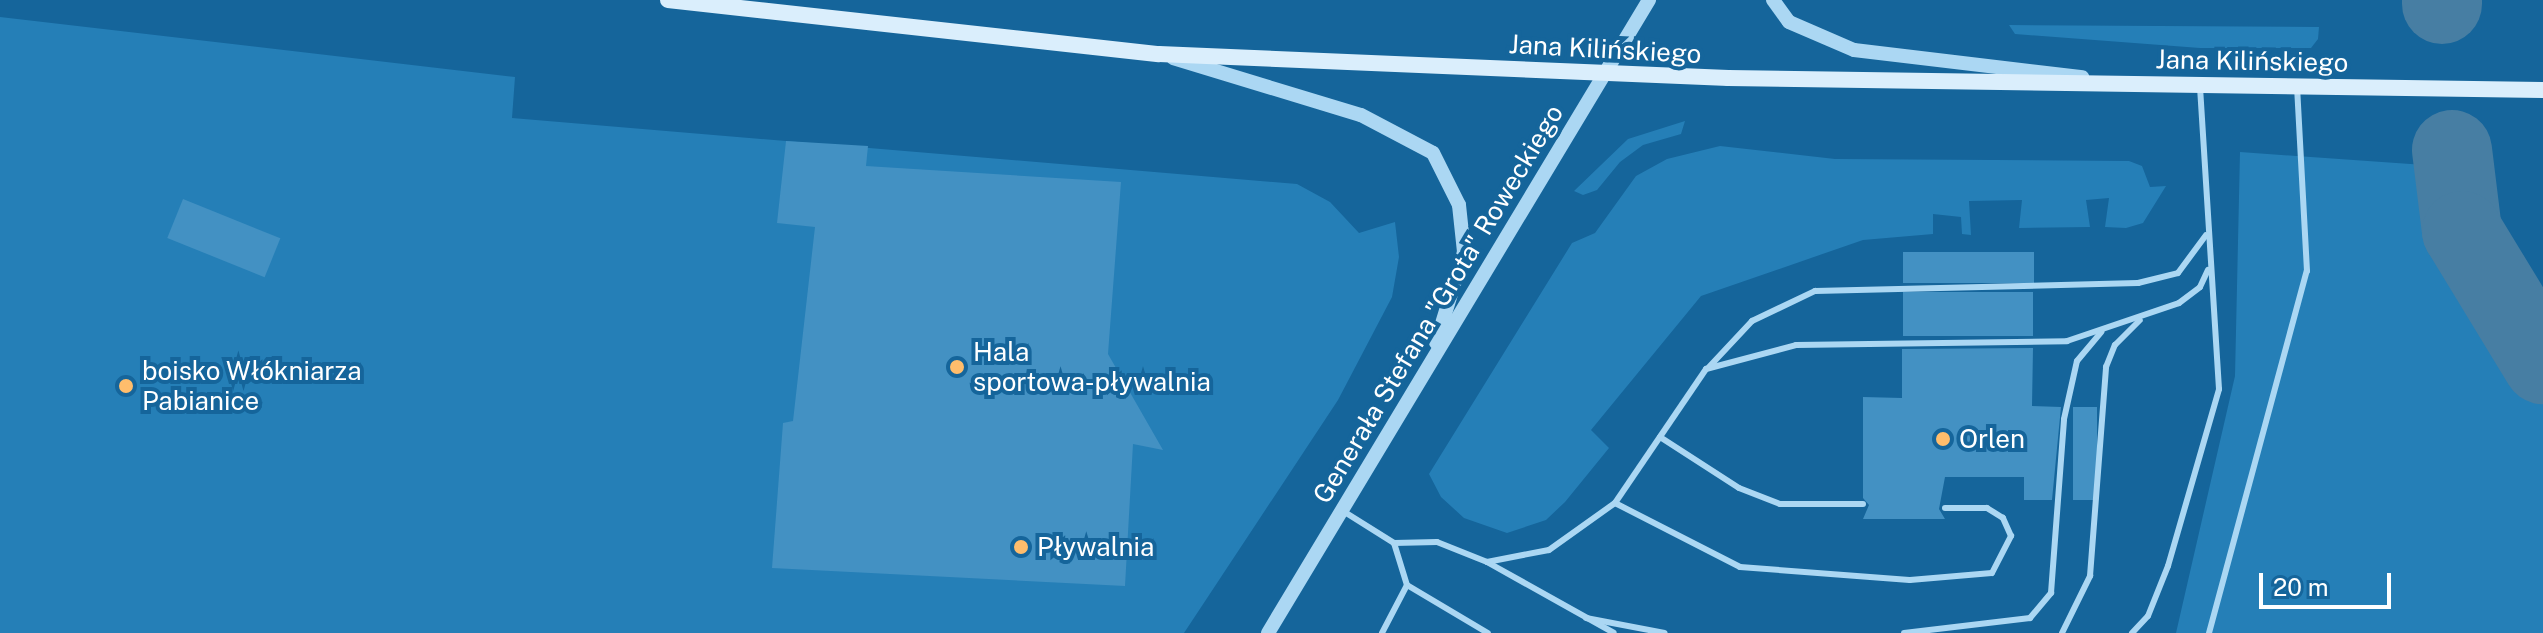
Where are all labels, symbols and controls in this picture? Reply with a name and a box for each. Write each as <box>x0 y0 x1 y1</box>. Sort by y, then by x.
street label: Jana Kilińskiego <box>1508 28 1702 70</box>
street label: Jana Kilińskiego <box>2155 44 2349 78</box>
street label: Generała Stefana "Grota" Roweckiego <box>1306 99 1570 509</box>
place label: Hala sportowa-pływalnia <box>973 336 1211 398</box>
place label: boisko Włókniarza Pabianice <box>142 355 362 416</box>
marker: Hala sportowa-pływalnia <box>948 358 966 376</box>
marker: boisko Włókniarza Pabianice <box>117 377 135 395</box>
place label: Orlen <box>1959 423 2025 455</box>
marker: Orlen <box>1934 430 1952 448</box>
place label: Pływalnia <box>1037 531 1154 563</box>
marker: Pływalnia <box>1012 538 1030 556</box>
scale bar <box>2263 557 2395 607</box>
text: 20 m <box>2273 573 2329 601</box>

